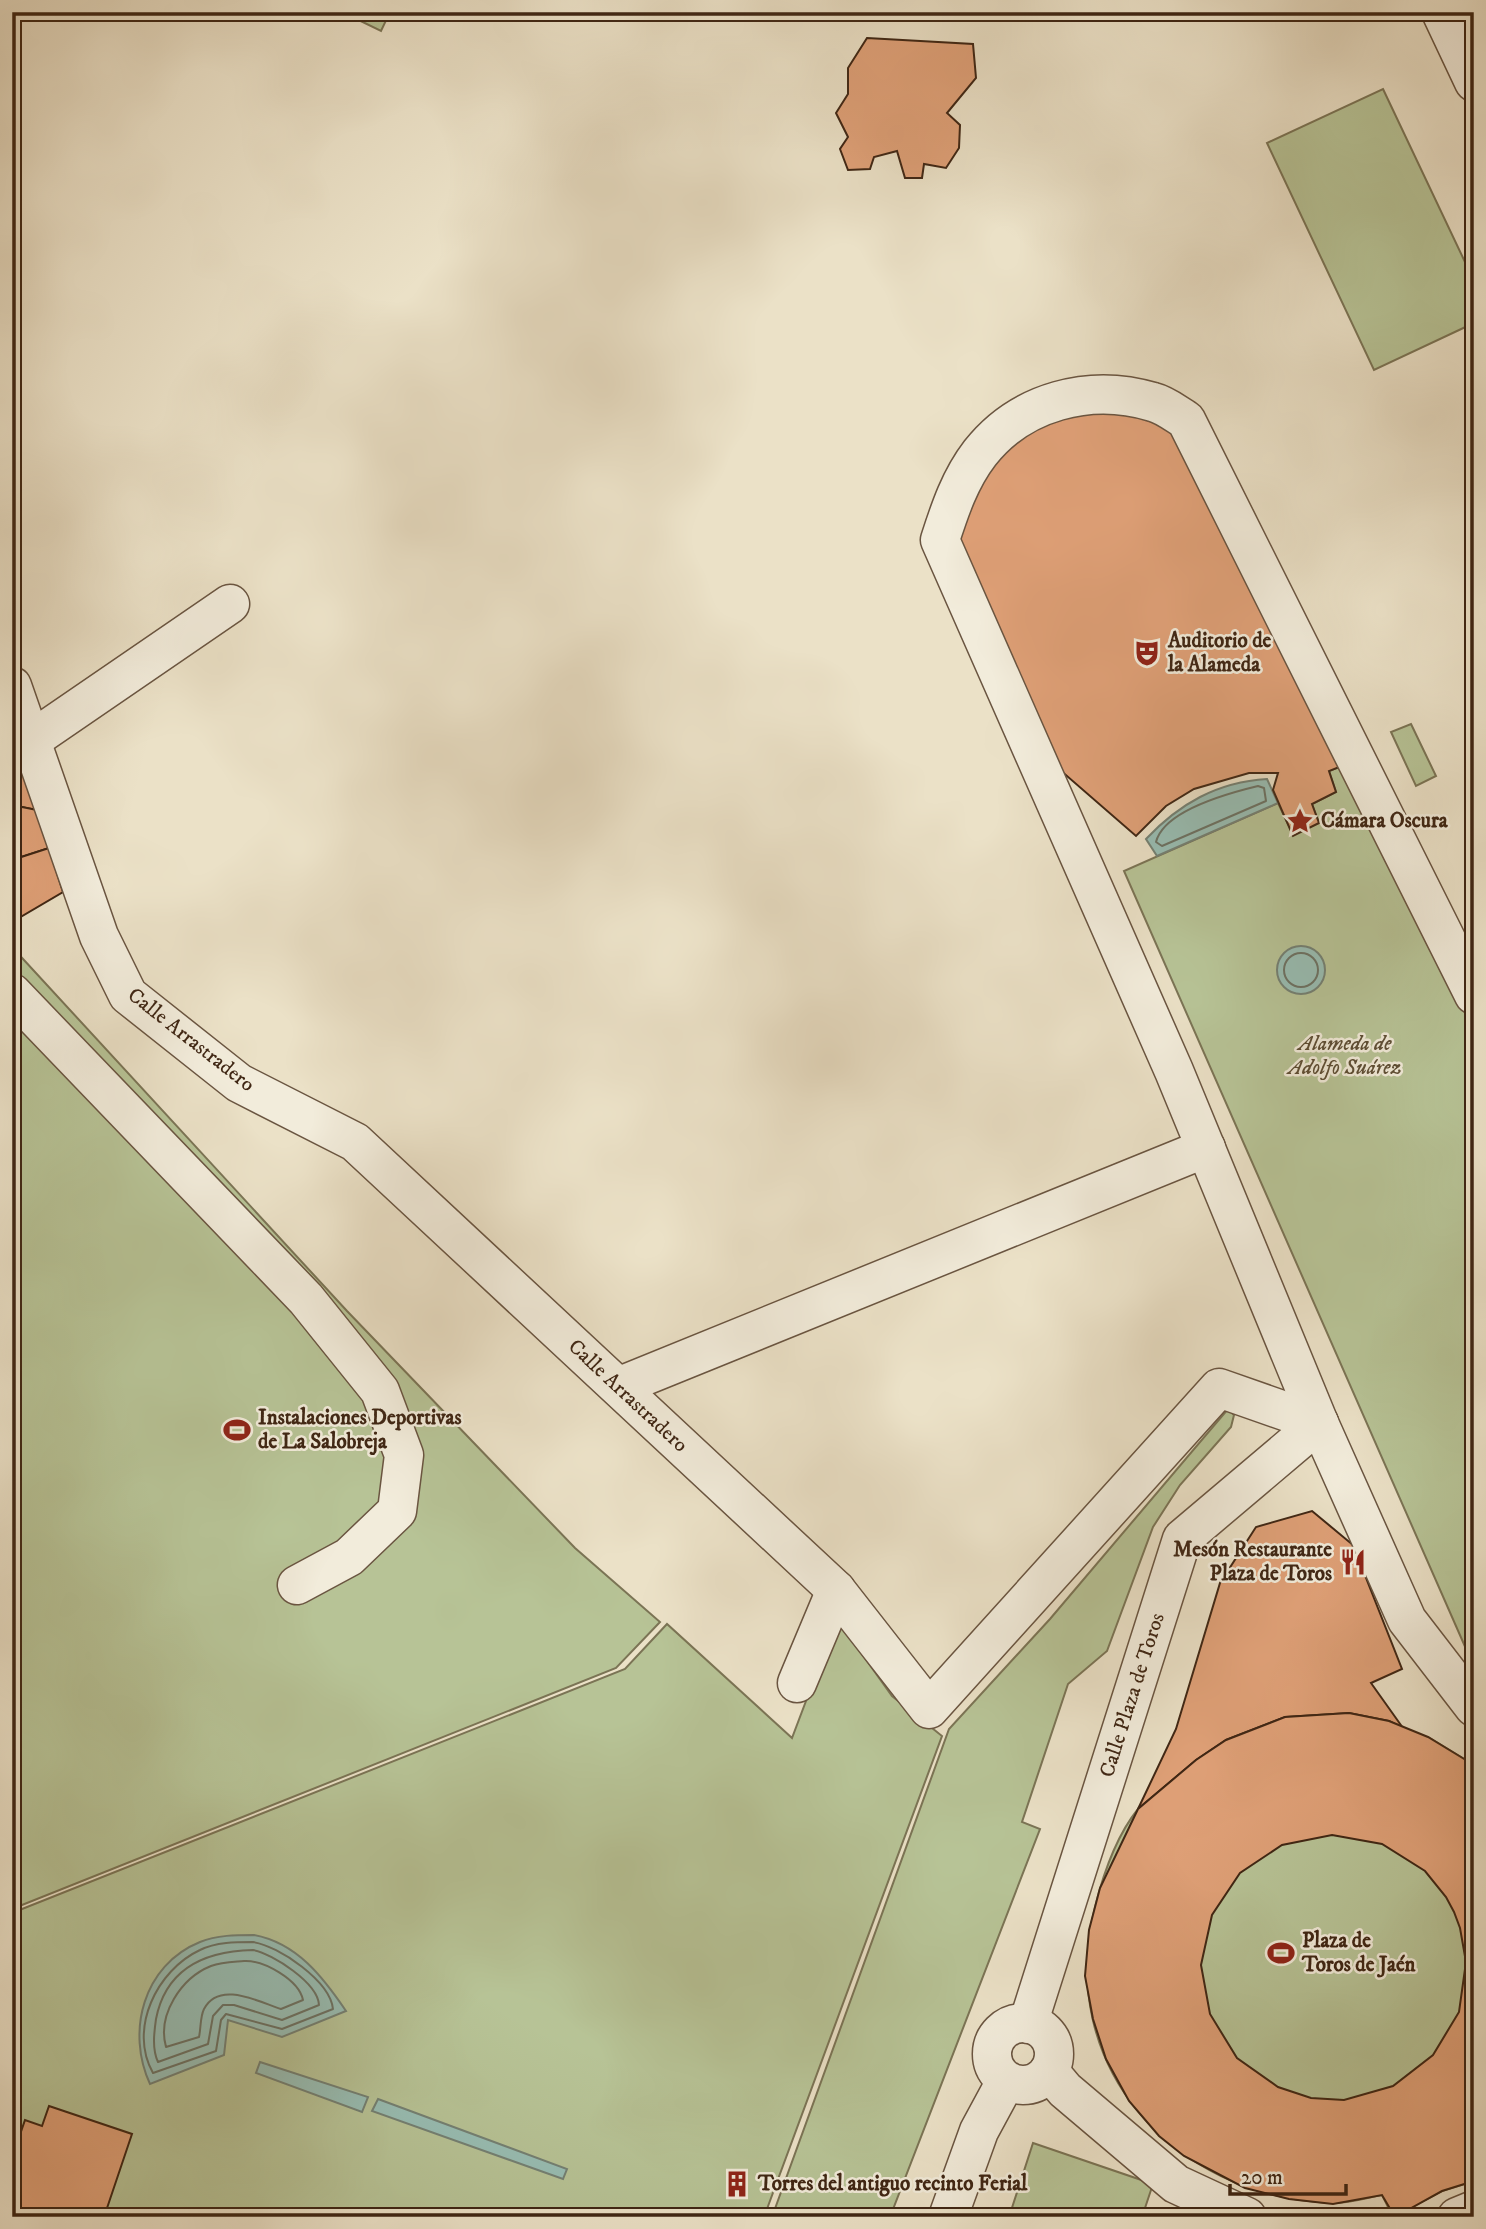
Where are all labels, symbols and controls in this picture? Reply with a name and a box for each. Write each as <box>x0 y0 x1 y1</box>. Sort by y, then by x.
place label: Auditorio de la Alameda <box>1167 628 1272 678</box>
theatre icon: Auditorio de la Alameda <box>1132 638 1162 668</box>
place icon: Cámara Oscura <box>1285 806 1315 836</box>
place label: Cámara Oscura <box>1321 808 1449 834</box>
street label: Calle Arrastradero <box>122 982 260 1098</box>
park label: Alameda de Adolfo Suárez <box>1286 1031 1402 1081</box>
street label: Calle Arrastradero <box>562 1334 693 1458</box>
place label: Instalaciones Deportivas de La Salobreja <box>258 1405 461 1456</box>
sports icon: Instalaciones Deportivas de La Salobreja <box>222 1415 252 1445</box>
place label: Mesón Restaurante Plaza de Toros <box>1173 1537 1332 1587</box>
restaurant icon: Mesón Restaurante Plaza de Toros <box>1338 1547 1368 1577</box>
street label: Calle Plaza de Toros <box>1094 1610 1171 1781</box>
place label: Plaza de Toros de Jaén <box>1301 1928 1417 1978</box>
sports icon: Plaza de Toros de Jaén <box>1266 1938 1296 1968</box>
scale bar <box>1230 2152 1346 2196</box>
text: 20 m <box>1241 2165 1283 2191</box>
building icon: Torres del antiguo recinto Ferial <box>722 2169 752 2199</box>
place label: Torres del antiguo recinto Ferial <box>757 2171 1028 2197</box>

